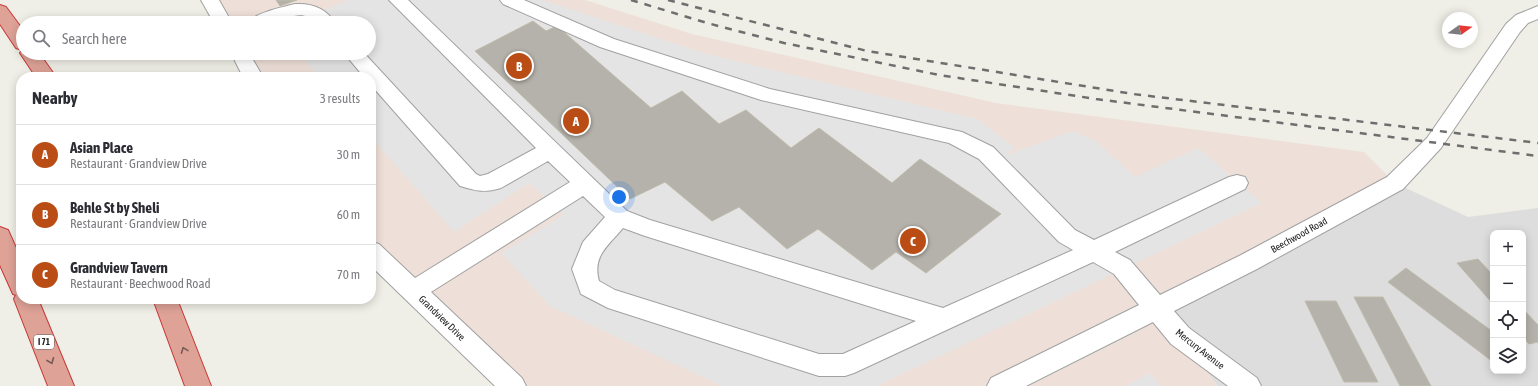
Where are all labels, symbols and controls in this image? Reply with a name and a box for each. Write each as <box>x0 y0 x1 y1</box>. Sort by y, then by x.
north arrow <box>1442 12 1478 48</box>
search box <box>16 16 376 60</box>
icon: search <box>30 27 52 49</box>
text: Search here <box>62 30 127 47</box>
pin: B <box>506 51 532 81</box>
text: Nearby <box>32 88 78 108</box>
text: 3 results <box>320 91 360 106</box>
pin: A <box>563 106 589 136</box>
text: Asian Place <box>70 139 133 156</box>
text: A <box>42 147 48 162</box>
text: 30 m <box>337 147 360 162</box>
text: Restaurant · Grandview Drive <box>70 156 207 171</box>
your location <box>609 187 629 207</box>
text: Behle St by Sheli <box>70 199 160 216</box>
text: B <box>42 207 48 222</box>
text: 60 m <box>337 207 360 222</box>
street label: Beechwood Road <box>1269 215 1329 255</box>
text: Restaurant · Grandview Drive <box>70 216 207 231</box>
pin: C <box>900 226 926 256</box>
map controls <box>1490 230 1526 374</box>
button: + <box>1490 230 1526 266</box>
text: Grandview Tavern <box>70 259 168 276</box>
button: − <box>1490 266 1526 302</box>
text: C <box>42 267 48 282</box>
text: 70 m <box>337 267 360 282</box>
text: Restaurant · Beechwood Road <box>70 276 211 291</box>
street label: Grandview Drive <box>417 293 468 343</box>
button: locate <box>1490 302 1526 338</box>
street label: Mercury Avenue <box>1173 327 1227 372</box>
road number: I 71 <box>34 335 54 349</box>
button: layers <box>1490 338 1526 374</box>
one-way arrow <box>180 346 188 353</box>
one-way arrow <box>46 357 54 364</box>

